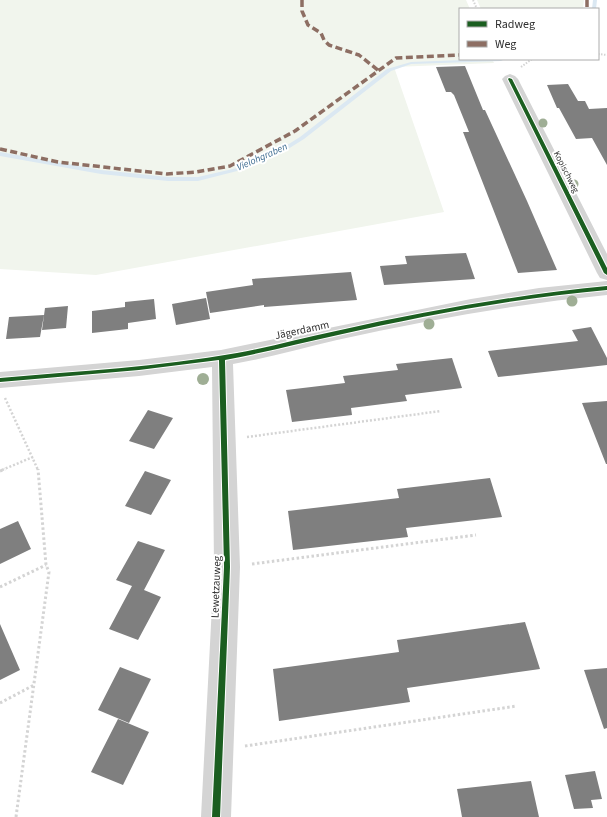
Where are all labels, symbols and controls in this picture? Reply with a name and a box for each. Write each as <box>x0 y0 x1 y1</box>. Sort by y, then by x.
legend <box>459 8 599 60</box>
text: Radweg <box>495 16 535 33</box>
text: Weg <box>495 36 516 53</box>
water label: Vielohgraben <box>234 140 290 174</box>
street label: Kopischweg <box>550 149 582 196</box>
street label: Jägerdamm <box>273 317 331 343</box>
street label: Lewetzauweg <box>207 555 225 618</box>

